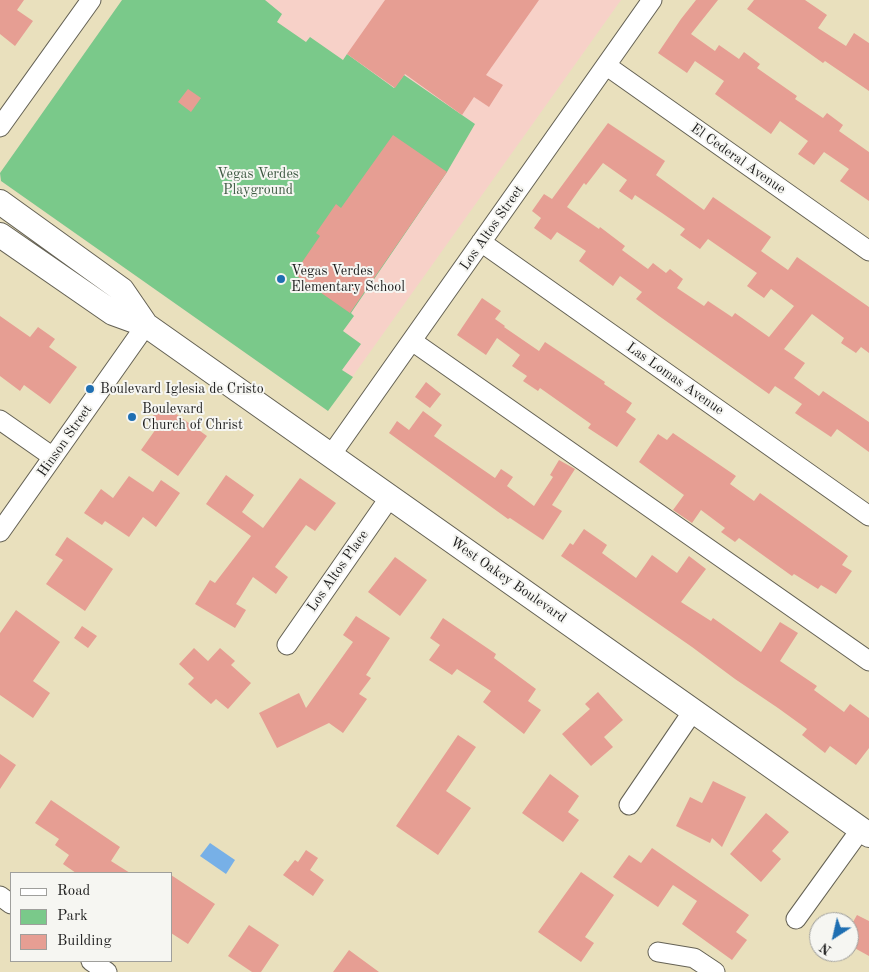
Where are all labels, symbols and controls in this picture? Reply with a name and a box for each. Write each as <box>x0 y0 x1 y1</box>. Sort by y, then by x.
street label: El Cederal Avenue <box>687 120 789 198</box>
park label: Vegas Verdes Playground <box>217 166 299 198</box>
street label: Los Altos Street <box>457 182 527 274</box>
place label: Vegas Verdes Elementary School <box>291 263 405 296</box>
marker: Vegas Verdes Elementary School <box>275 273 287 285</box>
street label: Las Lomas Avenue <box>623 339 727 419</box>
place label: Boulevard Iglesia de Cristo <box>100 381 264 397</box>
marker: Boulevard Iglesia de Cristo <box>84 383 96 395</box>
place label: Boulevard Church of Christ <box>142 401 243 434</box>
street label: Hinson Street <box>34 402 96 480</box>
marker: Boulevard Church of Christ <box>126 411 138 423</box>
street label: Los Altos Place <box>304 527 372 615</box>
street label: West Oakey Boulevard <box>447 534 569 626</box>
legend <box>10 872 172 962</box>
text: Road <box>57 884 90 899</box>
text: Park <box>57 909 88 924</box>
north arrow <box>809 912 859 962</box>
text: Building <box>57 934 112 949</box>
text: N <box>818 940 834 957</box>

